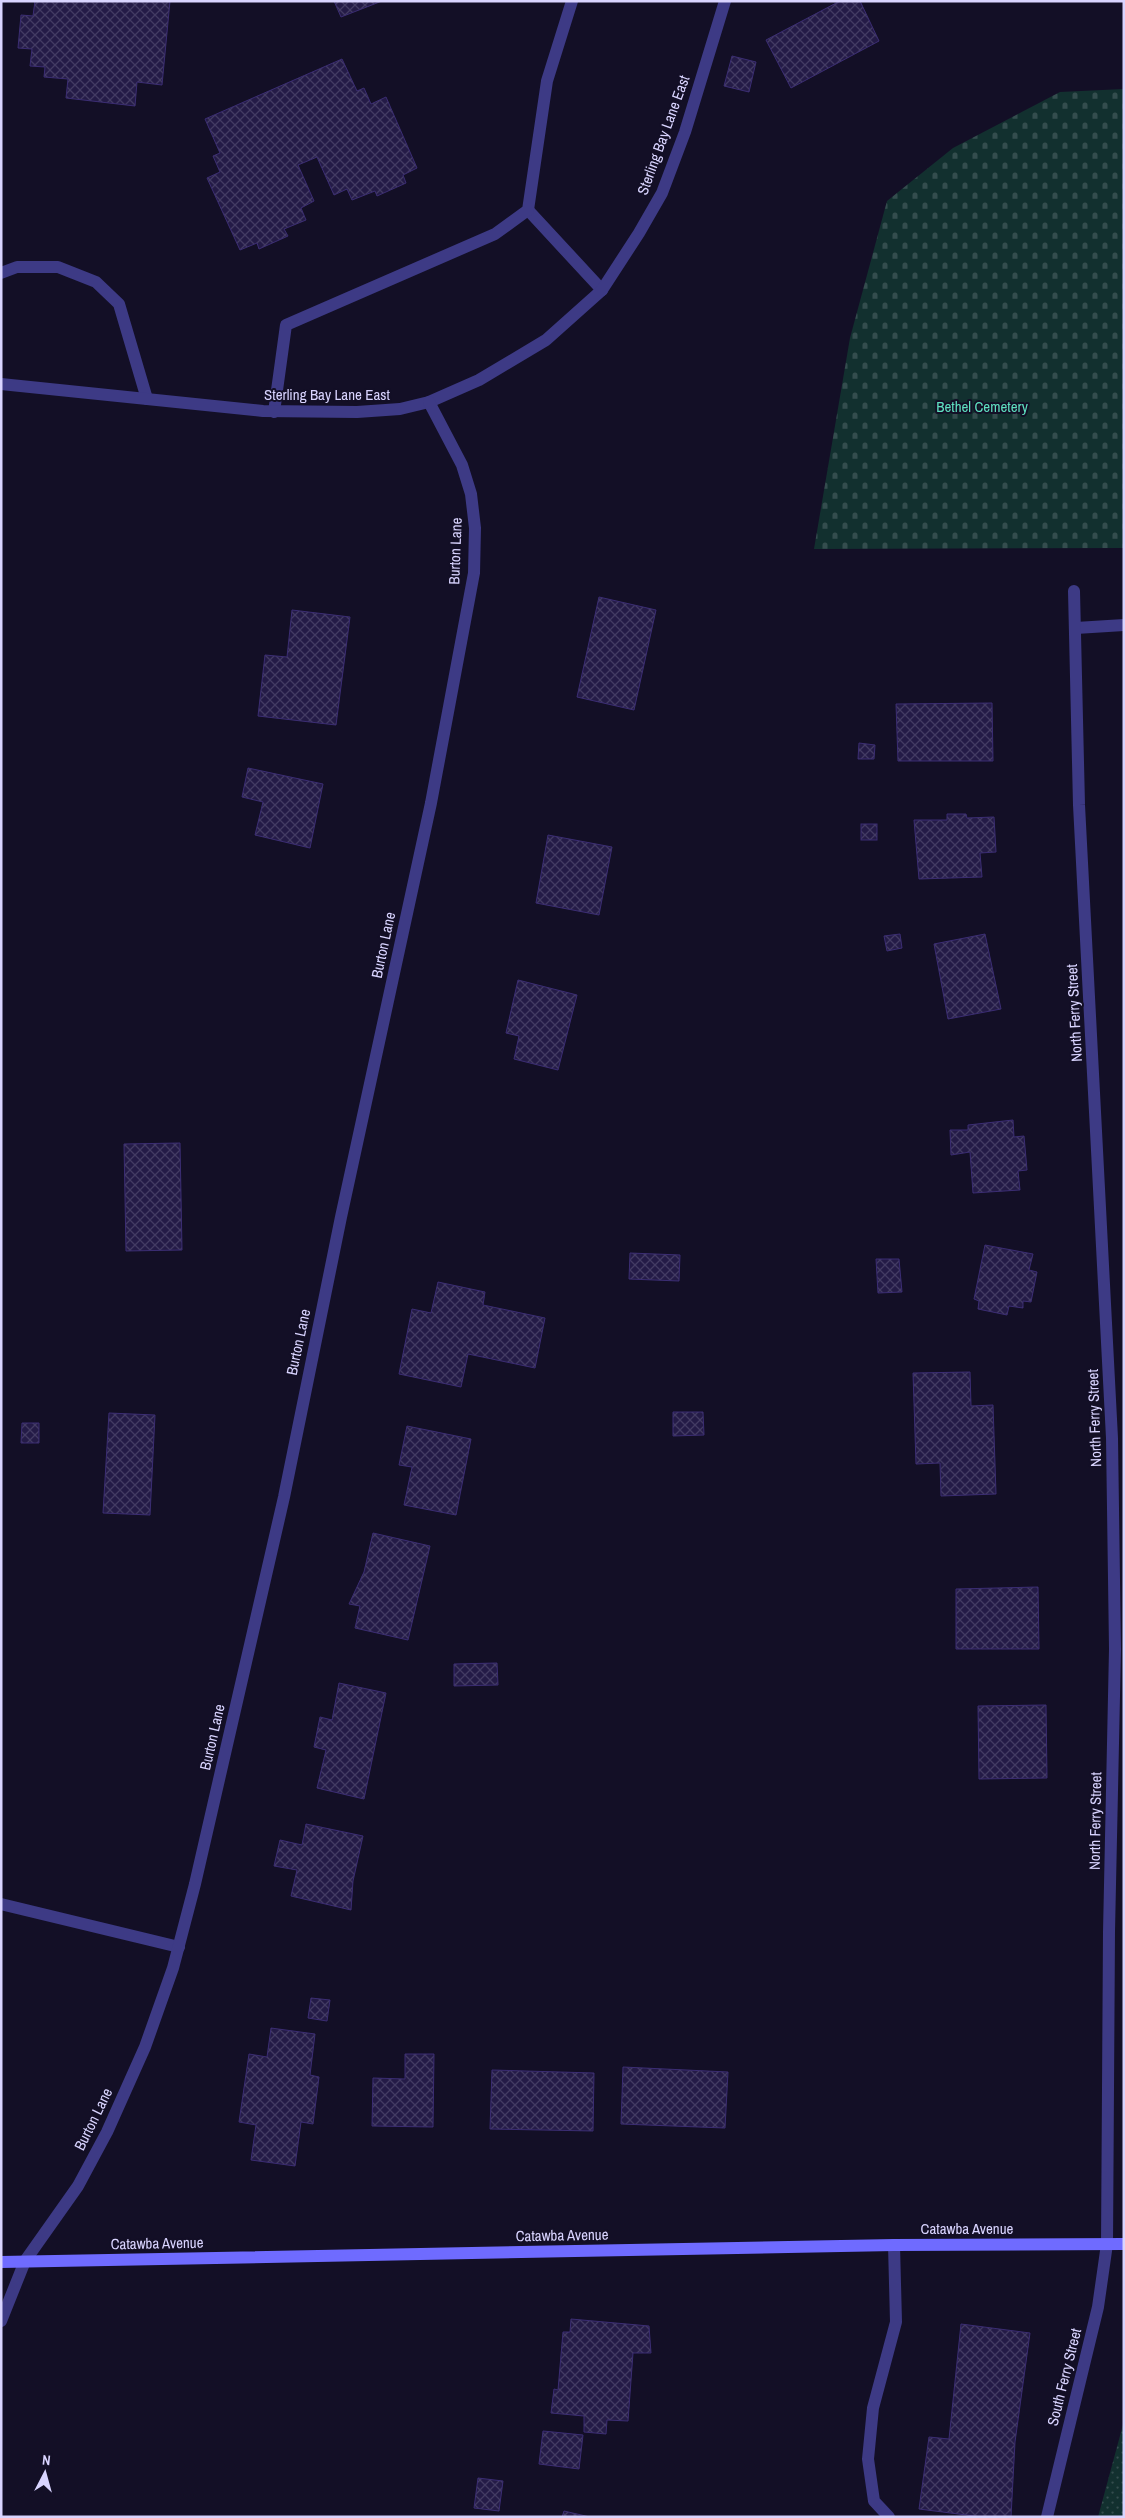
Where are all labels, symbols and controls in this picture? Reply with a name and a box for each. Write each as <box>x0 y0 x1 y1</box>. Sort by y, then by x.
street label: Sterling Bay Lane East <box>632 72 695 198</box>
street label: Sterling Bay Lane East <box>264 384 390 405</box>
park label: Bethel Cemetery <box>936 396 1029 417</box>
street label: Burton Lane <box>443 517 467 585</box>
street label: Burton Lane <box>366 910 400 980</box>
street label: North Ferry Street <box>1061 963 1087 1062</box>
street label: Burton Lane <box>281 1307 315 1377</box>
street label: North Ferry Street <box>1082 1368 1106 1467</box>
street label: Burton Lane <box>194 1702 230 1772</box>
street label: North Ferry Street <box>1084 1771 1106 1870</box>
street label: Burton Lane <box>69 2084 117 2154</box>
street label: Catawba Avenue <box>921 2218 1014 2239</box>
street label: Catawba Avenue <box>515 2224 609 2246</box>
street label: Catawba Avenue <box>110 2232 204 2254</box>
street label: South Ferry Street <box>1042 2325 1086 2428</box>
north arrow <box>20 2448 70 2498</box>
text: N <box>41 2451 51 2469</box>

